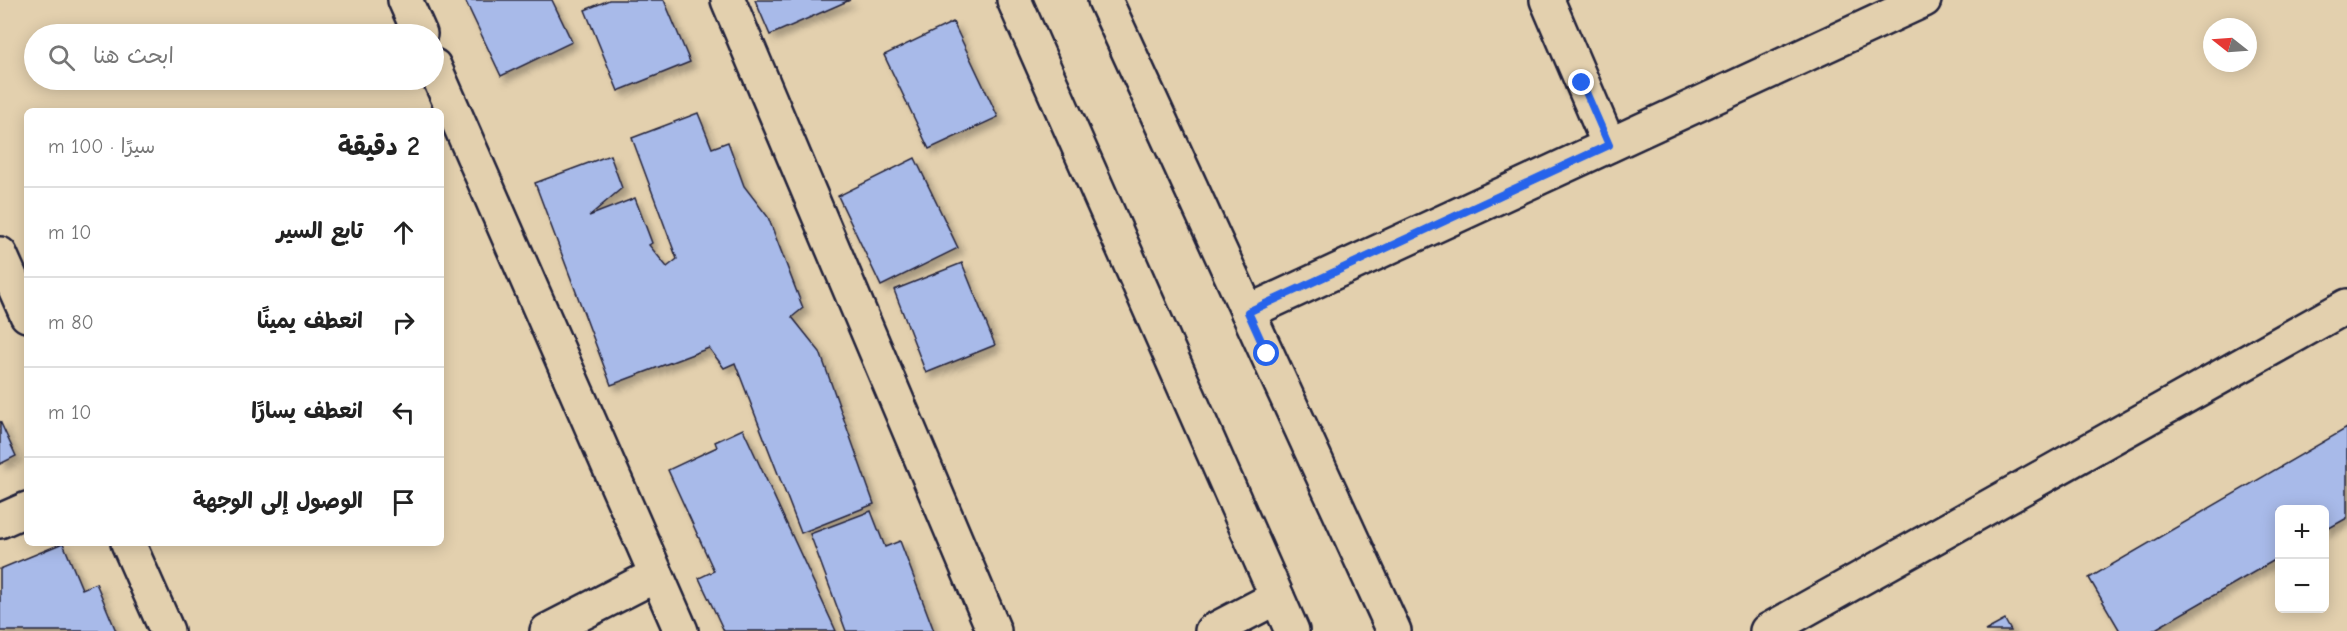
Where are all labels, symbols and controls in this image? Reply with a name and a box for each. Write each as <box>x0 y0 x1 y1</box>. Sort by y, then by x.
north arrow <box>2203 18 2257 72</box>
search box <box>24 24 444 90</box>
icon: search <box>45 41 78 74</box>
text: ابحث هنا <box>93 43 174 69</box>
route end <box>1568 69 1594 95</box>
text: 2 دقيقة <box>338 132 420 162</box>
text: سيرًا · 100 m <box>48 135 155 158</box>
icon: ahead <box>387 216 420 249</box>
text: تابع السير <box>277 218 363 244</box>
text: 10 m <box>48 221 91 244</box>
icon: right <box>387 306 420 339</box>
text: انعطف يمينًا <box>257 308 363 334</box>
text: 80 m <box>48 311 94 334</box>
route start <box>1253 340 1279 366</box>
icon: left <box>387 396 420 429</box>
text: انعطف يسارًا <box>251 398 363 424</box>
text: 10 m <box>48 401 91 424</box>
icon: arrive <box>387 486 420 519</box>
text: الوصول إلى الوجهة <box>193 488 363 514</box>
map controls <box>2275 505 2329 613</box>
button: + <box>2275 505 2329 559</box>
button: − <box>2275 559 2329 613</box>

